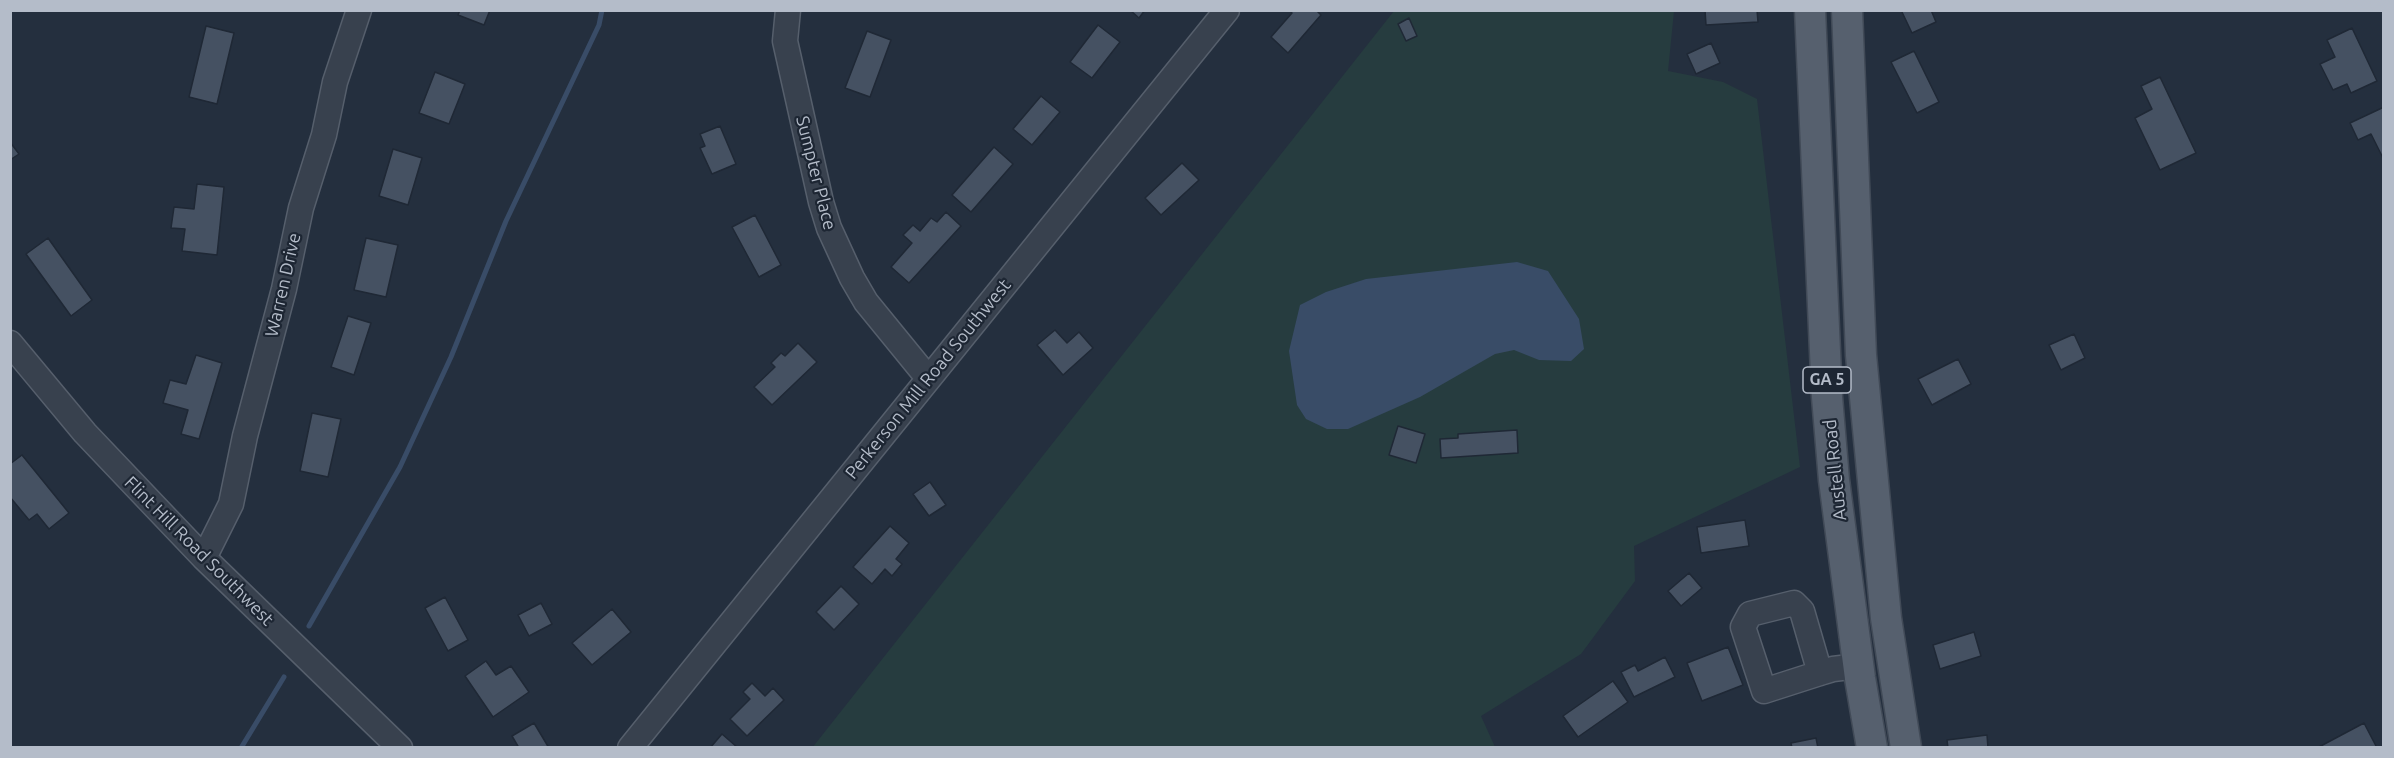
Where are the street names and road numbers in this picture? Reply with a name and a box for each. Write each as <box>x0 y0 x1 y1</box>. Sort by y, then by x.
street label: Sumpter Place <box>791 114 841 232</box>
street label: Warren Drive <box>261 231 305 339</box>
street label: Perkerson Mill Road Southwest <box>841 275 1015 483</box>
road number: GA 5 <box>1803 367 1851 393</box>
street label: Austell Road <box>1819 418 1851 522</box>
street label: Flint Hill Road Southwest <box>120 472 278 630</box>

